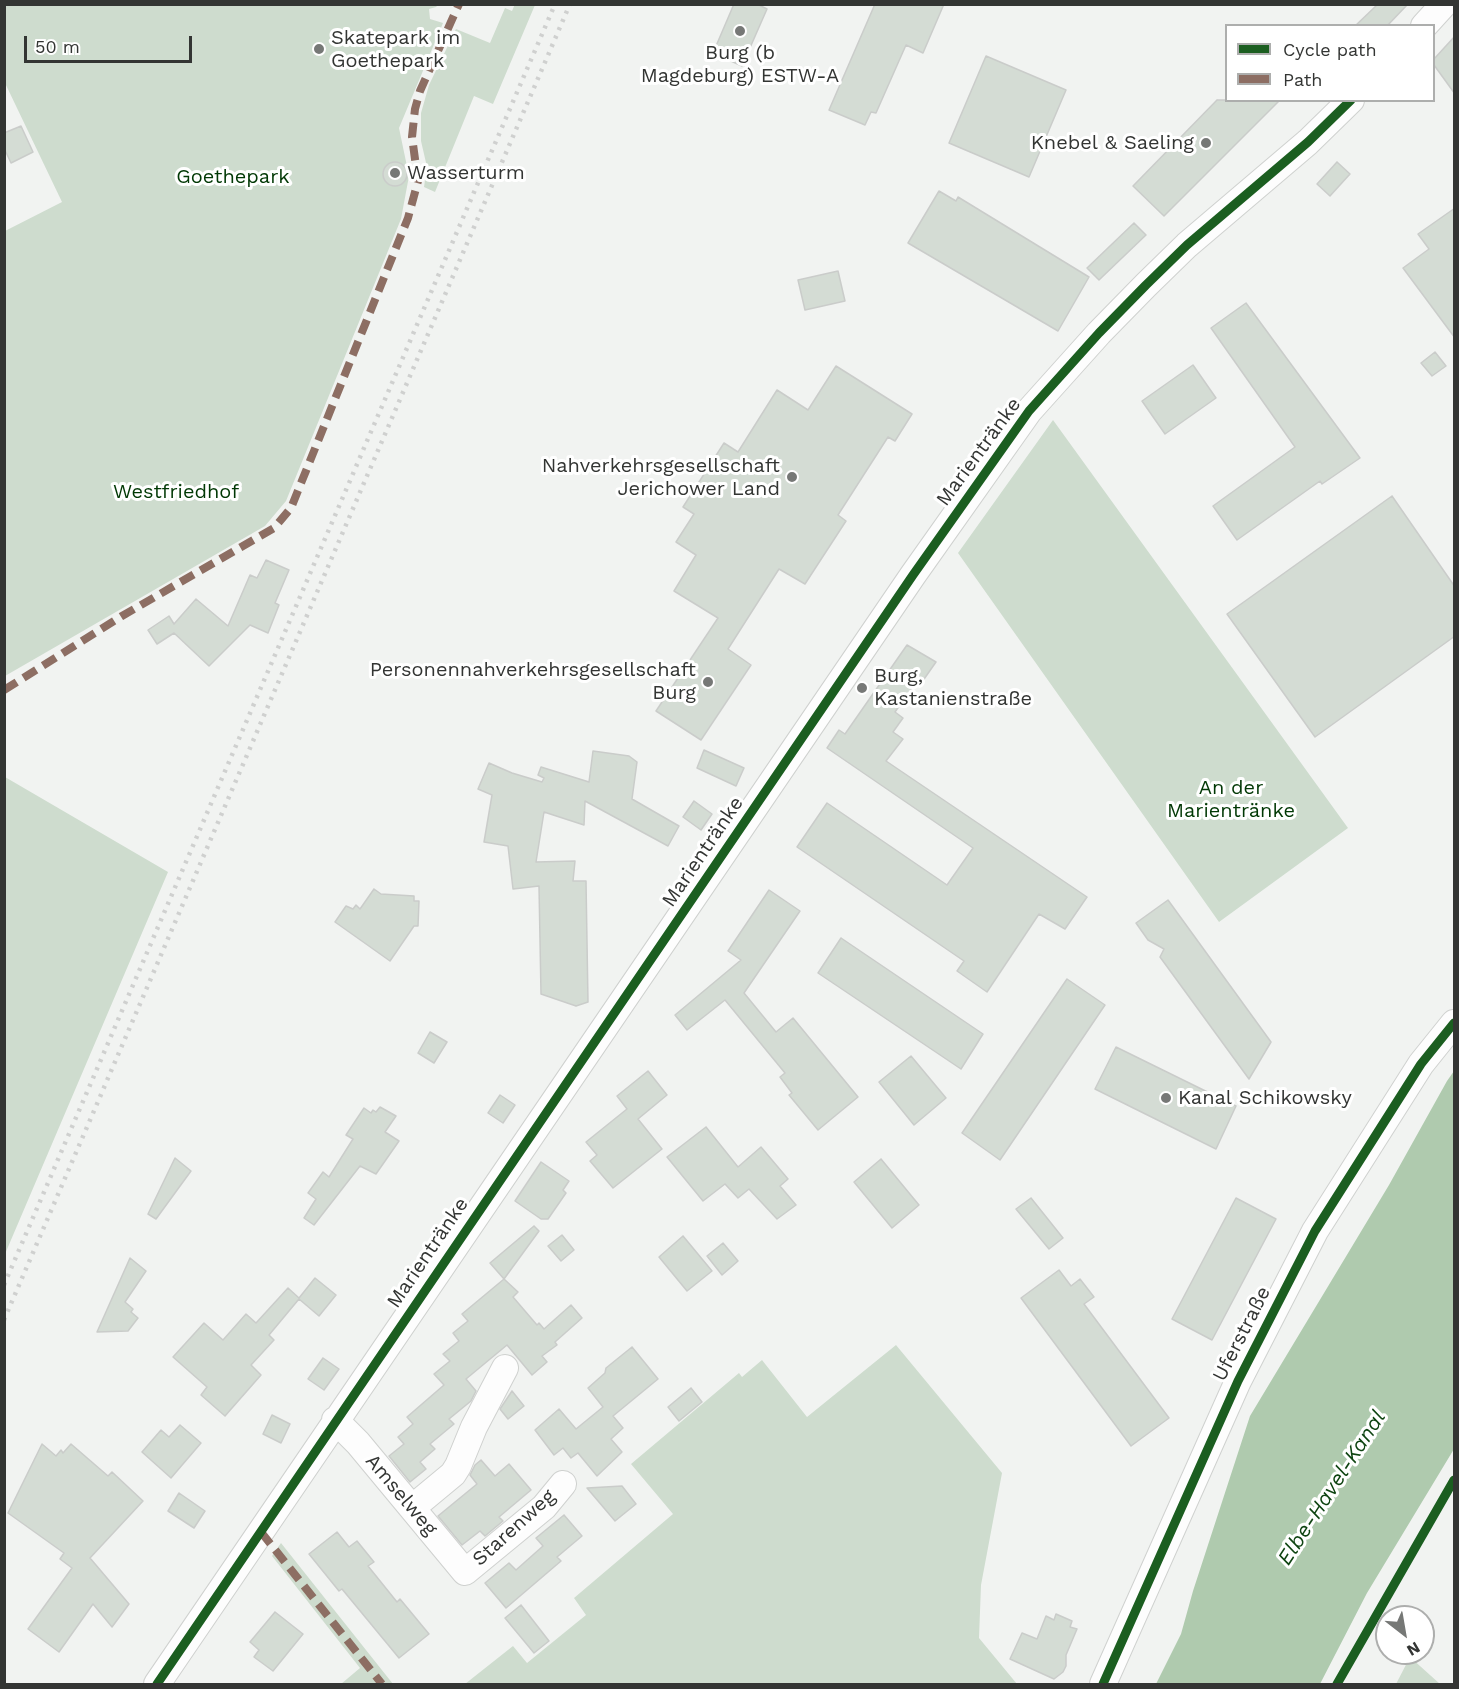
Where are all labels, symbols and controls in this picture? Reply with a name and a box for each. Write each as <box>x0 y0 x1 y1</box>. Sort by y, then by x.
scale bar <box>27 24 195 62</box>
marker: Burg (b Magdeburg) ESTW-A <box>733 24 747 38</box>
legend <box>1225 24 1435 102</box>
place label: Skatepark im Goethepark <box>331 26 460 73</box>
text: 50 m <box>35 36 80 57</box>
text: Cycle path <box>1283 39 1377 60</box>
place label: Burg (b Magdeburg) ESTW-A <box>641 41 839 88</box>
marker: Skatepark im Goethepark <box>312 42 326 56</box>
text: Path <box>1283 69 1323 90</box>
place label: Knebel & Saeling <box>1031 131 1194 155</box>
marker: Knebel & Saeling <box>1199 136 1213 150</box>
place label: Wasserturm <box>407 161 525 185</box>
park label: Goethepark <box>176 165 290 189</box>
marker: Wasserturm <box>388 166 402 180</box>
street label: Marientränke <box>932 393 1026 511</box>
place label: Nahverkehrsgesellschaft Jerichower Land <box>542 454 780 501</box>
marker: Nahverkehrsgesellschaft Jerichower Land <box>785 470 799 484</box>
park label: Westfriedhof <box>113 480 239 504</box>
place label: Personennahverkehrsgesellschaft Burg <box>370 658 696 705</box>
place label: Burg, Kastanienstraße <box>874 664 1032 711</box>
marker: Personennahverkehrsgesellschaft Burg <box>701 675 715 689</box>
marker: Burg, Kastanienstraße <box>855 681 869 695</box>
park label: An der Marientränke <box>1167 776 1295 823</box>
street label: Marientränke <box>657 792 749 912</box>
place label: Kanal Schikowsky <box>1178 1086 1352 1110</box>
marker: Kanal Schikowsky <box>1159 1091 1173 1105</box>
street label: Marientränke <box>382 1193 474 1313</box>
street label: Uferstraße <box>1208 1283 1276 1385</box>
water label: Elbe-Havel-Kanal <box>1273 1406 1391 1570</box>
street label: Amselweg <box>360 1449 442 1541</box>
street label: Starenweg <box>468 1485 560 1571</box>
north arrow <box>1375 1605 1435 1665</box>
text: N <box>1404 1638 1423 1660</box>

